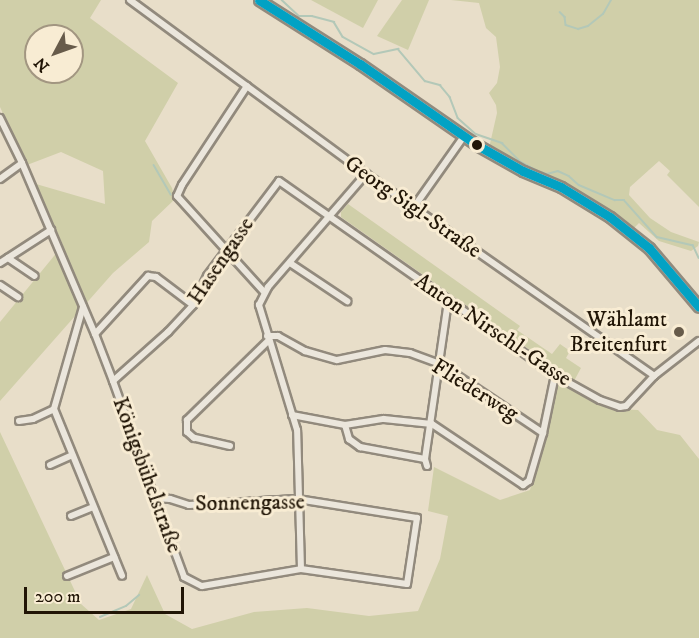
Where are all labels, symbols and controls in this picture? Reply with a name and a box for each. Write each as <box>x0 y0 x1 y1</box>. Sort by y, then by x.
north arrow <box>24 24 84 84</box>
text: N <box>30 53 54 76</box>
unlabelled marker <box>471 139 483 151</box>
street label: Georg Sigl-Straße <box>340 150 486 264</box>
street label: Hasengasse <box>182 212 260 310</box>
street label: Anton Nirschl-Gasse <box>410 268 576 392</box>
place label: Wählamt Breitenfurt <box>570 306 667 358</box>
marker: Wählamt Breitenfurt <box>672 325 686 339</box>
street label: Fliederweg <box>427 353 523 427</box>
street label: Königsbühelstraße <box>107 394 187 556</box>
street label: Sonnengasse <box>195 489 305 517</box>
scale bar <box>27 575 188 613</box>
text: 200 m <box>35 586 81 608</box>

